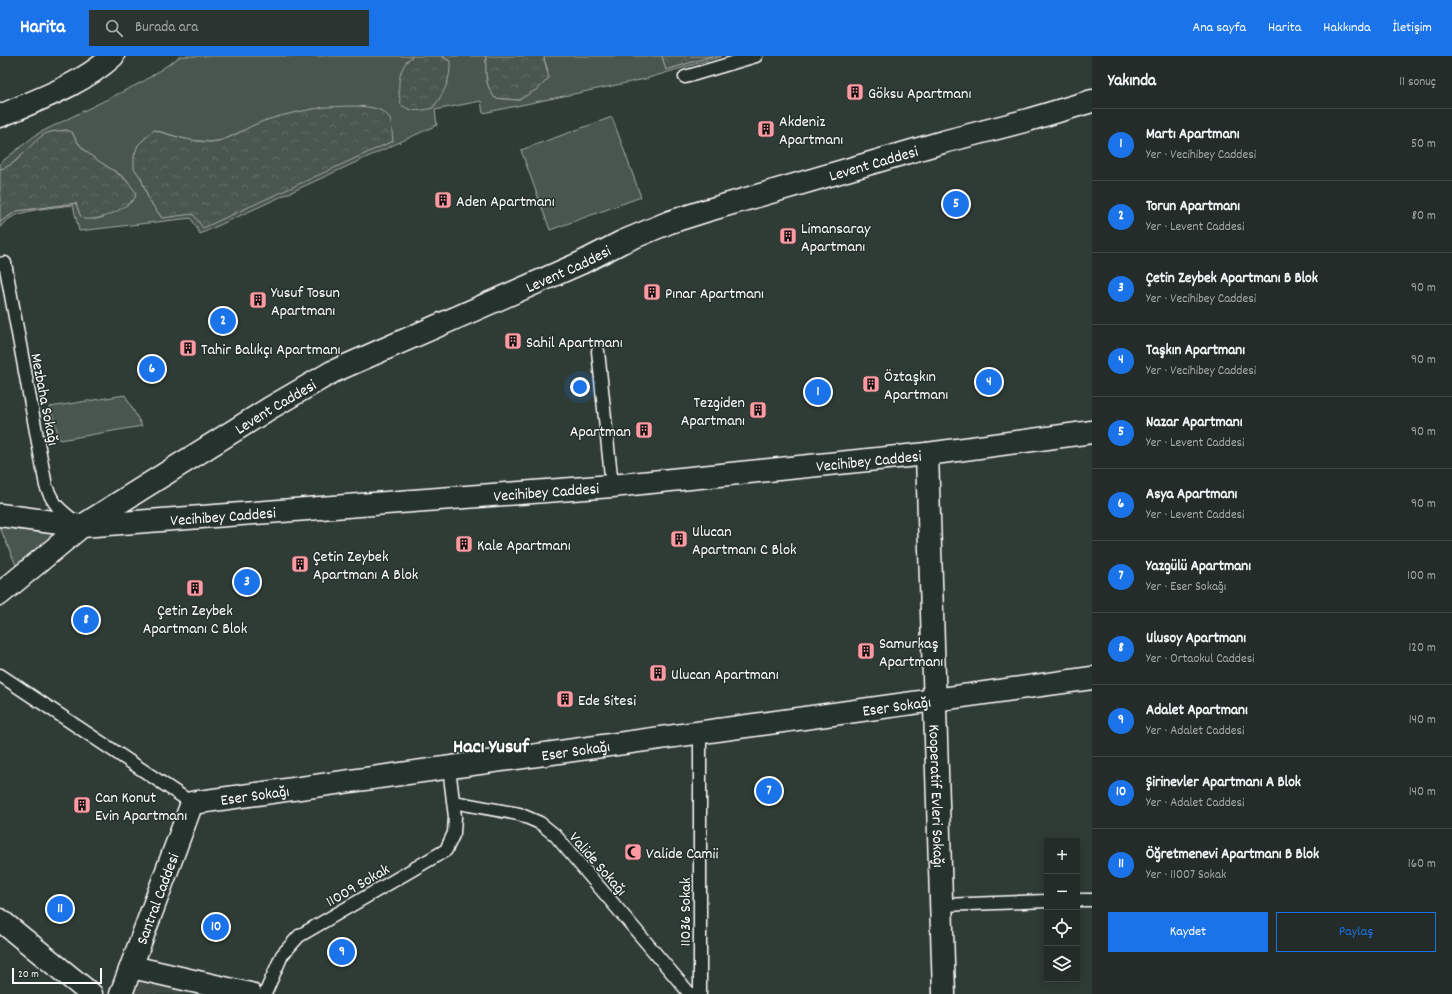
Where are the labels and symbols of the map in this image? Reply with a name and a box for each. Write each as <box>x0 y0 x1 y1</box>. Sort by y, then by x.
building icon: Göksu Apartmanı <box>845 82 865 102</box>
place label: Göksu Apartmanı <box>868 83 971 106</box>
place label: Akdeniz Apartmanı <box>779 111 843 152</box>
building icon: Akdeniz Apartmanı <box>756 119 776 139</box>
street label: Levent Caddesi <box>827 141 921 188</box>
pin: 5 <box>943 189 969 219</box>
building icon: Aden Apartmanı <box>433 190 453 210</box>
place label: Aden Apartmanı <box>456 191 555 214</box>
place label: Limansaray Apartmanı <box>801 218 871 259</box>
building icon: Limansaray Apartmanı <box>778 226 798 246</box>
street label: Levent Caddesi <box>522 241 616 300</box>
place label: Yusuf Tosun Apartmanı <box>271 282 340 323</box>
building icon: Pınar Apartmanı <box>642 282 662 302</box>
place label: Pınar Apartmanı <box>665 283 764 306</box>
building icon: Yusuf Tosun Apartmanı <box>248 290 268 310</box>
pin: 2 <box>210 306 236 336</box>
building icon: Sahil Apartmanı <box>503 331 523 351</box>
place label: Sahil Apartmanı <box>526 332 623 355</box>
building icon: Tahir Balıkçı Apartmanı <box>178 338 198 358</box>
place label: Tahir Balıkçı Apartmanı <box>201 339 341 362</box>
street label: Mezbaha Sokağı <box>23 351 64 448</box>
pin: 6 <box>139 354 165 384</box>
place label: Öztaşkın Apartmanı <box>884 366 948 407</box>
pin: 4 <box>976 367 1002 397</box>
building icon: Öztaşkın Apartmanı <box>861 374 881 394</box>
street label: Levent Caddesi <box>231 375 321 441</box>
your location <box>570 377 590 397</box>
pin: 1 <box>805 377 831 407</box>
place label: Tezgiden Apartmanı <box>681 392 745 433</box>
building icon: Tezgiden Apartmanı <box>748 400 768 420</box>
building icon: Apartman <box>634 420 654 440</box>
place label: Apartman <box>570 421 631 444</box>
street label: Vecihibey Caddesi <box>815 446 923 479</box>
street label: Vecihibey Caddesi <box>493 478 600 509</box>
street label: Vecihibey Caddesi <box>170 502 277 533</box>
place label: Ulucan Apartmanı C Blok <box>692 521 797 562</box>
building icon: Ulucan Apartmanı C Blok <box>669 529 689 549</box>
building icon: Kale Apartmanı <box>454 534 474 554</box>
place label: Kale Apartmanı <box>477 535 571 558</box>
place label: Çetin Zeybek Apartmanı A Blok <box>313 546 418 587</box>
building icon: Çetin Zeybek Apartmanı A Blok <box>290 554 310 574</box>
pin: 3 <box>234 567 260 597</box>
building icon: Çetin Zeybek Apartmanı C Blok <box>185 578 205 598</box>
place label: Çetin Zeybek Apartmanı C Blok <box>143 600 247 641</box>
pin: 8 <box>73 605 99 635</box>
place label: Samurkaş Apartmanı <box>879 633 943 674</box>
building icon: Samurkaş Apartmanı <box>856 641 876 661</box>
building icon: Ulucan Apartmanı <box>648 663 668 683</box>
place label: Ulucan Apartmanı <box>671 664 779 687</box>
building icon: Ede Sitesi <box>555 689 575 709</box>
place label: Ede Sitesi <box>578 690 636 713</box>
street label: Eser Sokağı <box>861 691 933 724</box>
street label: Kooperatif Evleri Sokağı <box>922 724 949 868</box>
district label: Hacı Yusuf <box>453 734 530 762</box>
street label: Eser Sokağı <box>540 736 612 768</box>
pin: 7 <box>756 776 782 806</box>
street label: Eser Sokağı <box>219 781 291 813</box>
place label: Can Konut Evin Apartmanı <box>95 787 187 828</box>
building icon: Can Konut Evin Apartmanı <box>72 795 92 815</box>
street label: Valide Sokağı <box>563 828 632 902</box>
mosque icon: Valide Camii <box>623 842 643 862</box>
place label: Valide Camii <box>646 843 718 866</box>
street label: Santral Caddesi <box>131 850 186 948</box>
street label: 11009 Sokak <box>322 859 394 914</box>
street label: 11036 Sokak <box>675 877 698 947</box>
pin: 11 <box>47 894 73 924</box>
pin: 10 <box>203 912 229 942</box>
pin: 9 <box>329 937 355 967</box>
scale bar <box>12 966 102 985</box>

